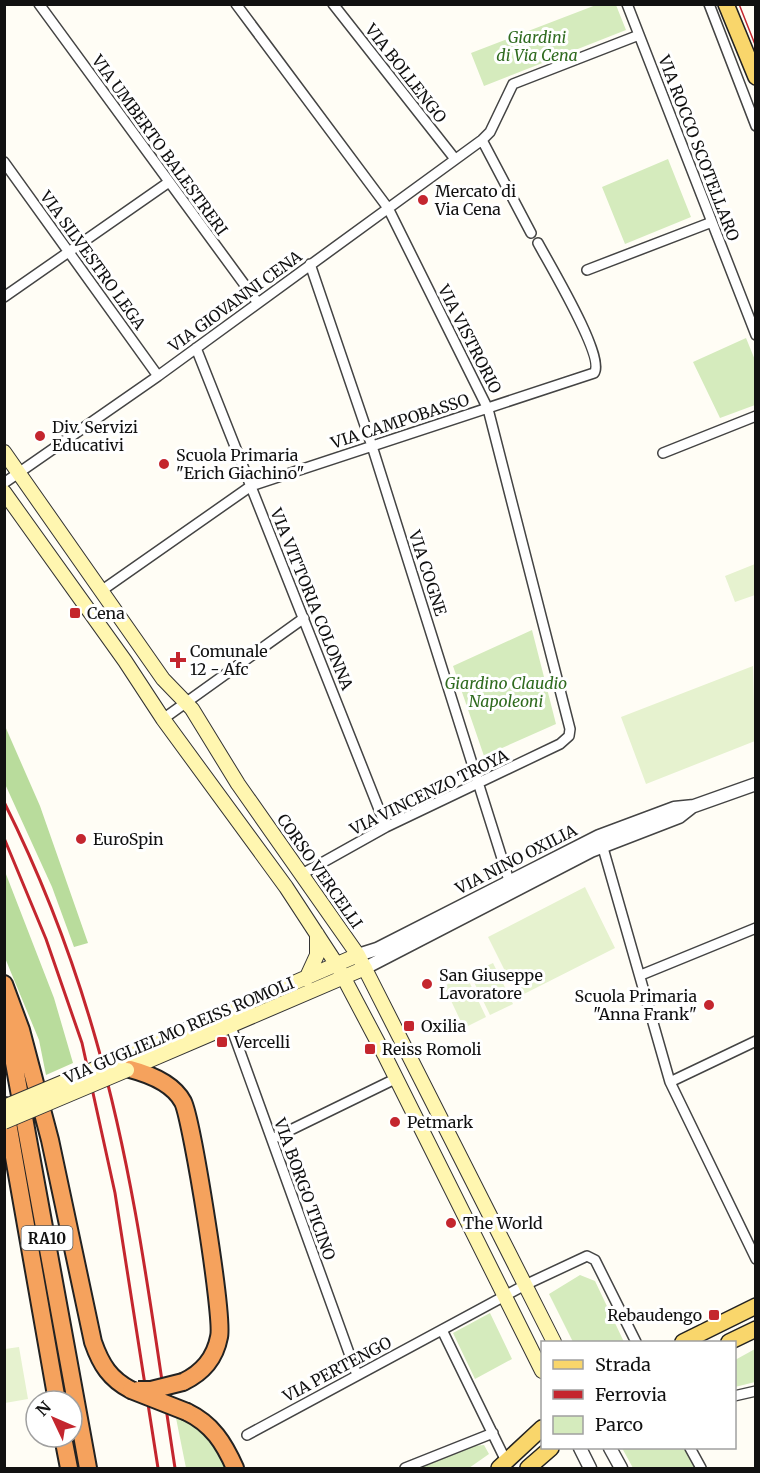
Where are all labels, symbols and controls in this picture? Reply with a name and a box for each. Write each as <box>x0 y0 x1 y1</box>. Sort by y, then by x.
street label: VIA BOLLENGO <box>361 19 451 127</box>
park label: Giardini di Via Cena <box>496 27 578 65</box>
street label: VIA UMBERTO BALESTRERI <box>87 50 232 239</box>
street label: VIA ROCCO SCOTELLARO <box>654 51 744 244</box>
place label: Mercato di Via Cena <box>434 181 516 219</box>
street label: VIA SILVESTRO LEGA <box>35 186 150 334</box>
marker: Mercato di Via Cena <box>416 193 430 207</box>
street label: VIA GIOVANNI CENA <box>164 246 306 357</box>
street label: VIA VISTRORIO <box>434 280 506 397</box>
street label: VIA CAMPOBASSO <box>327 389 472 453</box>
place label: Div. Servizi Educativi <box>52 417 138 455</box>
marker: Div. Servizi Educativi <box>33 429 47 443</box>
place label: Scuola Primaria "Erich Giachino" <box>176 445 304 483</box>
marker: Scuola Primaria "Erich Giachino" <box>157 457 171 471</box>
street label: VIA VITTORIA COLONNA <box>266 504 358 693</box>
street label: VIA COGNE <box>404 527 451 619</box>
place label: Cena <box>87 603 125 623</box>
marker: Cena <box>68 606 82 620</box>
place label: Comunale 12 - Afc <box>190 641 268 679</box>
marker: Comunale 12 - Afc <box>171 653 185 667</box>
park label: Giardino Claudio Napoleoni <box>445 673 567 711</box>
street label: VIA VINCENZO TROYA <box>346 745 512 839</box>
street label: CORSO VERCELLI <box>273 810 367 932</box>
street label: VIA NINO OXILIA <box>451 819 581 899</box>
place label: EuroSpin <box>93 829 164 849</box>
marker: EuroSpin <box>74 832 88 846</box>
place label: San Giuseppe Lavoratore <box>439 965 543 1003</box>
street label: VIA GUGLIELMO REISS ROMOLI <box>60 972 297 1088</box>
marker: San Giuseppe Lavoratore <box>420 977 434 991</box>
place label: Scuola Primaria "Anna Frank" <box>575 986 697 1024</box>
marker: Scuola Primaria "Anna Frank" <box>702 998 716 1012</box>
place label: Oxilia <box>421 1016 466 1036</box>
marker: Oxilia <box>402 1019 416 1033</box>
place label: Vercelli <box>233 1032 290 1052</box>
marker: Vercelli <box>215 1035 229 1049</box>
place label: Reiss Romoli <box>382 1039 482 1059</box>
marker: Reiss Romoli <box>363 1042 377 1056</box>
place label: Petmark <box>407 1112 474 1132</box>
street label: VIA BORGO TICINO <box>270 1114 340 1263</box>
marker: Petmark <box>388 1115 402 1129</box>
place label: The World <box>463 1213 543 1233</box>
marker: The World <box>444 1216 458 1230</box>
road number: RA10 <box>22 1226 72 1250</box>
place label: Rebaudengo <box>607 1305 702 1325</box>
marker: Rebaudengo <box>707 1308 721 1322</box>
street label: VIA PERTENGO <box>278 1332 395 1407</box>
legend <box>541 1341 736 1449</box>
text: Strada <box>595 1353 651 1376</box>
text: Ferrovia <box>595 1383 667 1406</box>
north arrow <box>24 1389 84 1449</box>
text: N <box>32 1397 55 1420</box>
text: Parco <box>595 1413 643 1436</box>

